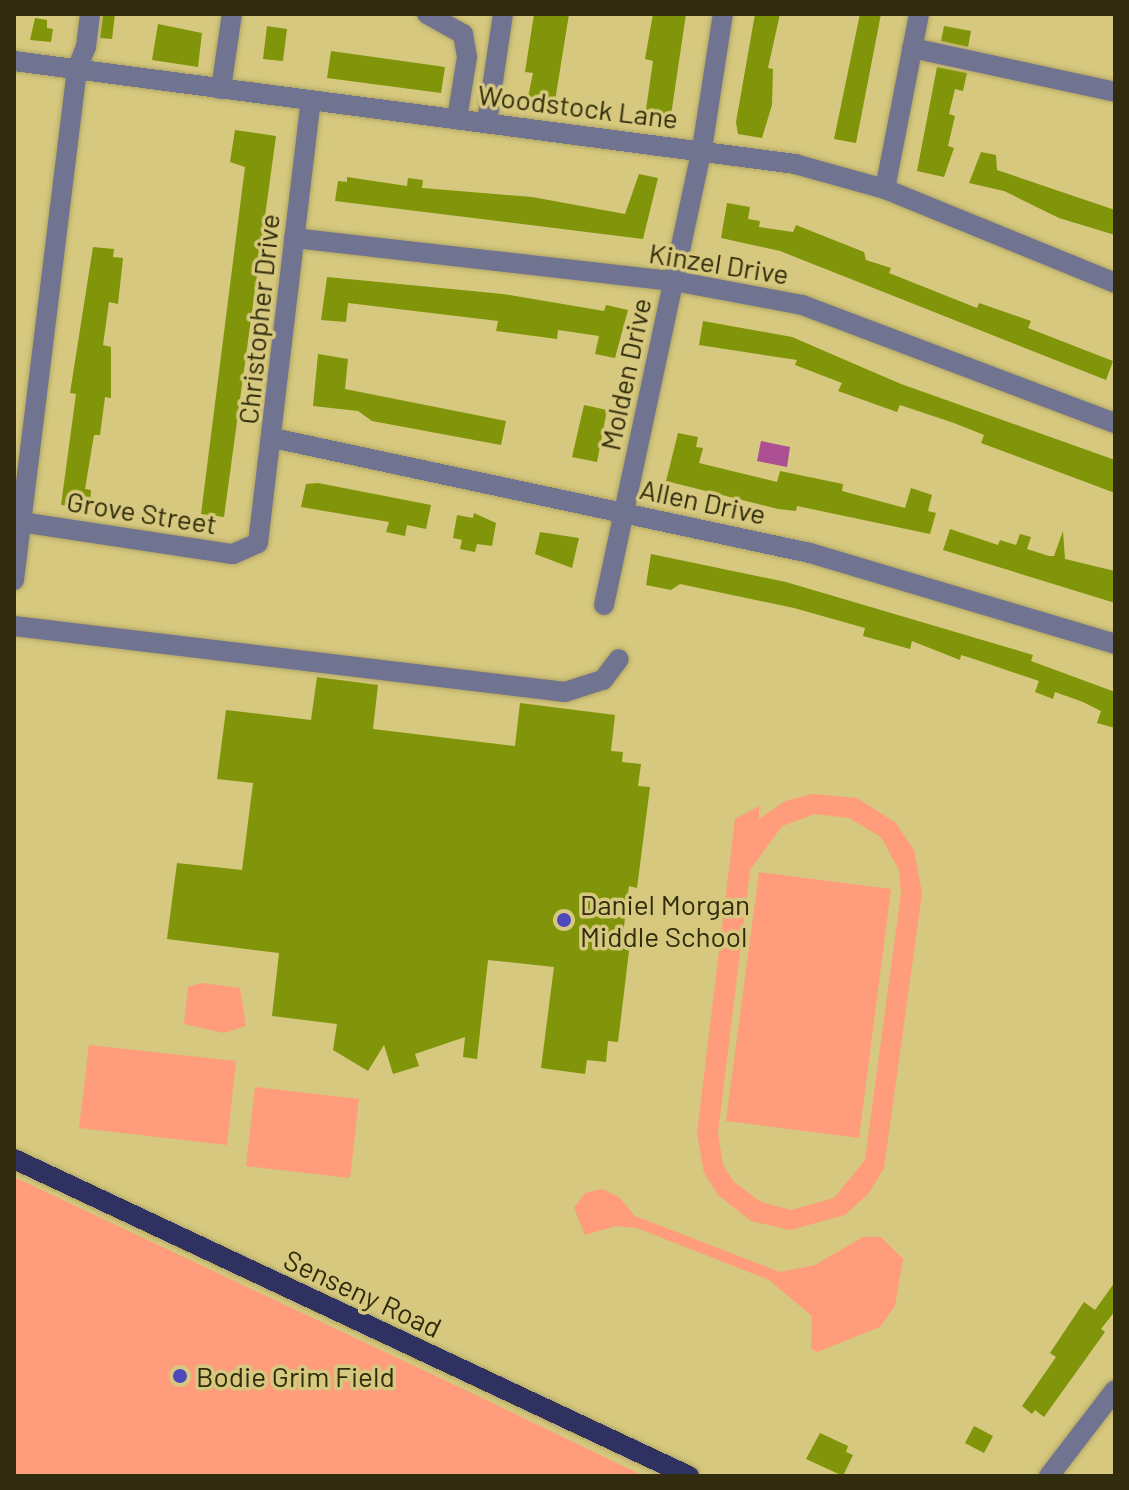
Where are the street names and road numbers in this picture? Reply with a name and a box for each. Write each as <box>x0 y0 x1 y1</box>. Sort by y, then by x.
street label: Woodstock Lane <box>476 77 680 135</box>
street label: Christopher Drive <box>230 212 286 426</box>
street label: Kinzel Drive <box>647 235 791 291</box>
street label: Molden Drive <box>592 295 658 453</box>
street label: Allen Drive <box>637 471 769 531</box>
street label: Grove Street <box>64 484 220 540</box>
street label: Senseny Road <box>279 1242 447 1344</box>

